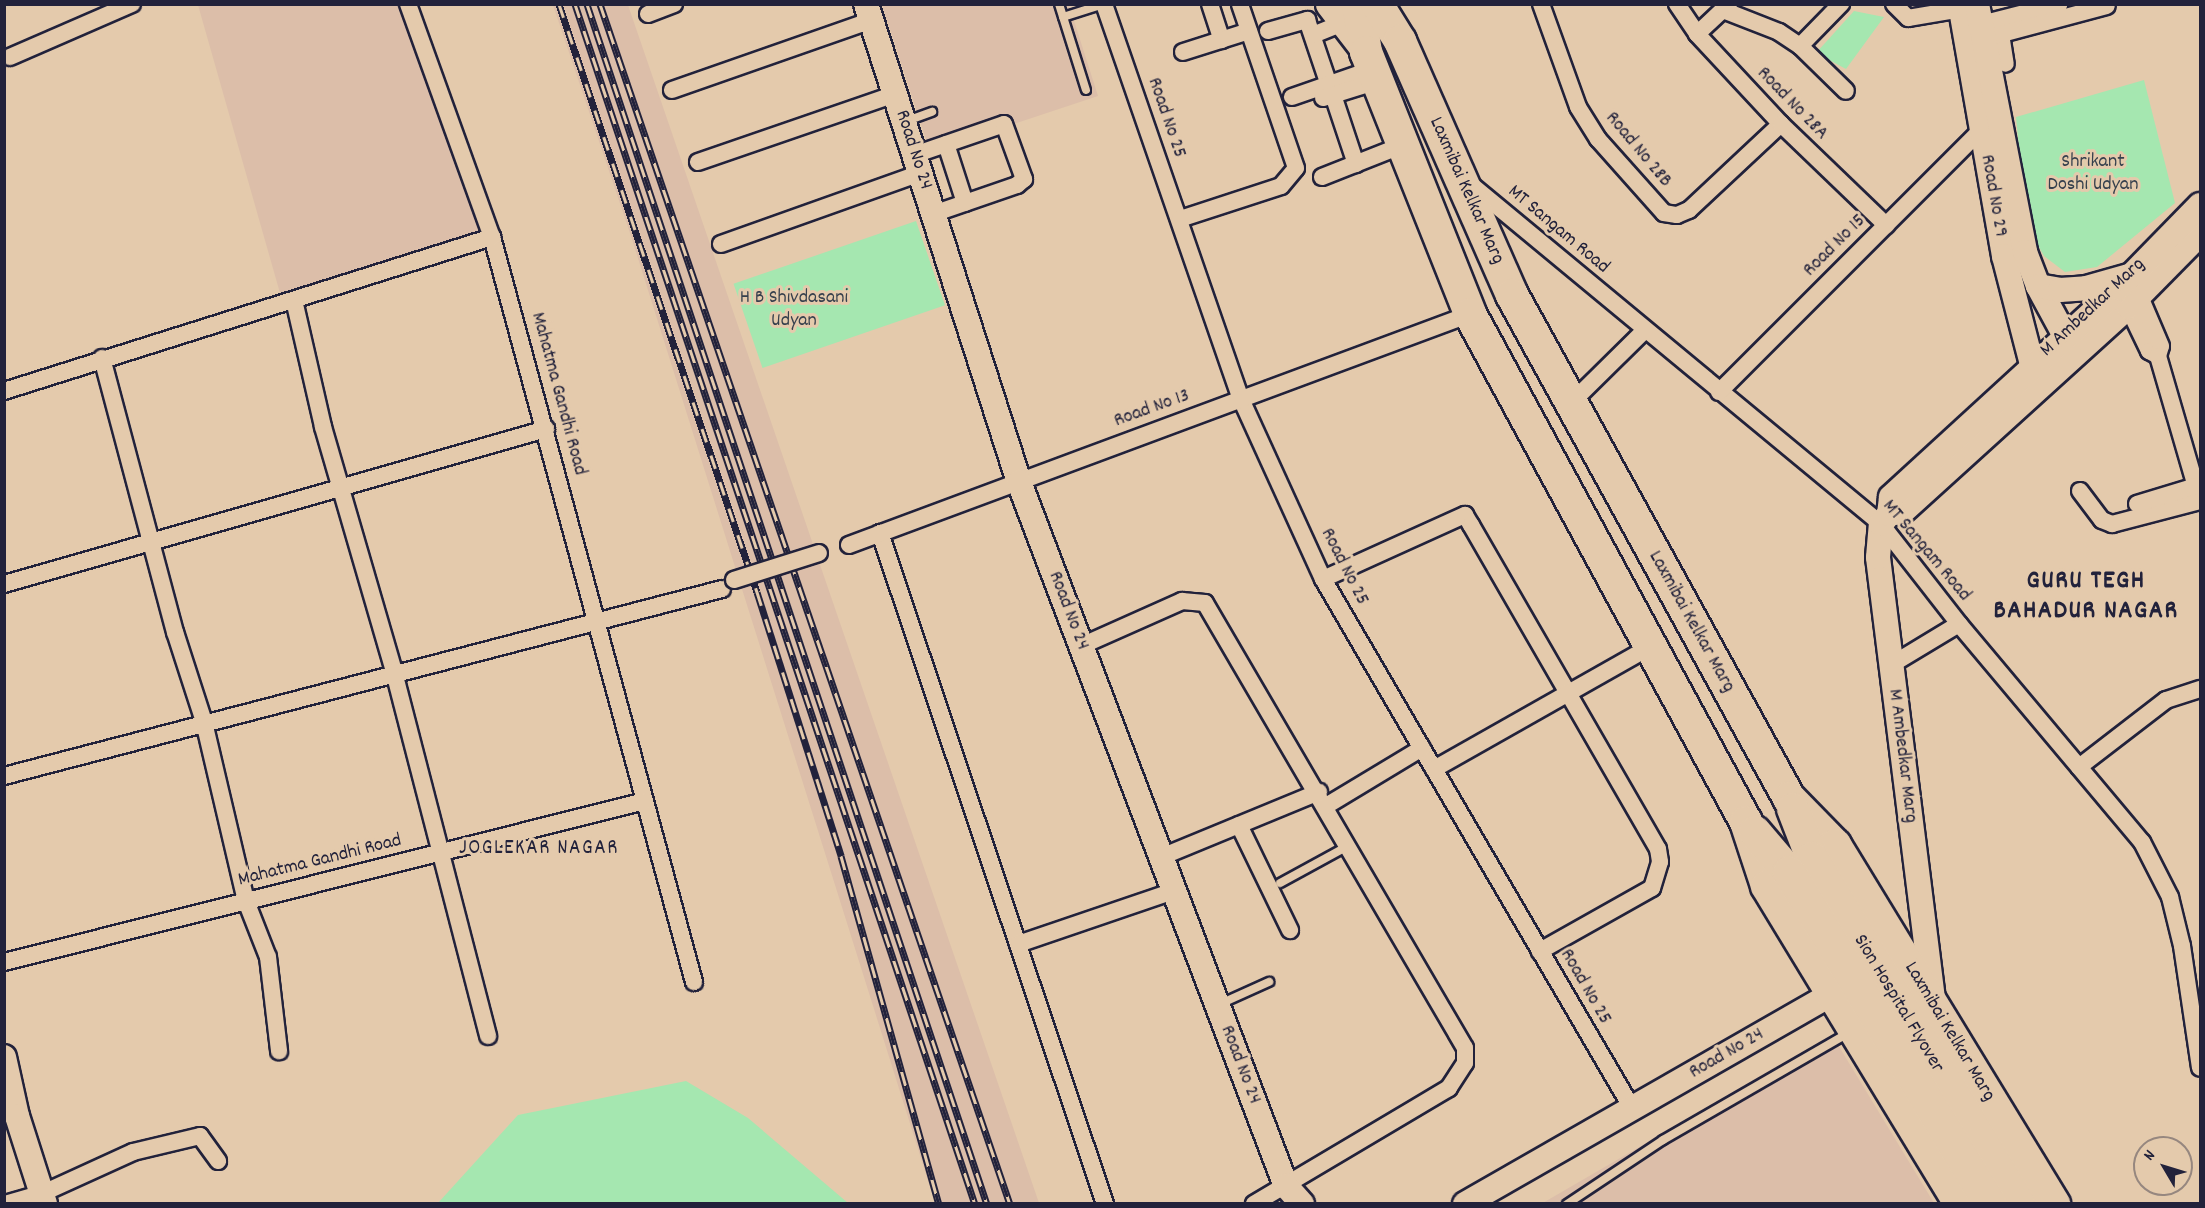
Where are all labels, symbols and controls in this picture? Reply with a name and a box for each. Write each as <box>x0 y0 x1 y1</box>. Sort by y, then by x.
street label: Road No 28A <box>1751 62 1833 146</box>
street label: Road No 25 <box>1141 75 1191 161</box>
street label: Road No 24 <box>889 107 937 193</box>
street label: Road No 28B <box>1599 107 1677 193</box>
street label: Laxmibai Kelkar Marg <box>1423 114 1509 268</box>
park label: Shrikant Doshi Udyan <box>2048 151 2138 198</box>
street label: Road No 29 <box>1974 153 2012 239</box>
street label: MT Sangam Road <box>1502 180 1614 280</box>
street label: Road No 15 <box>1799 210 1871 282</box>
street label: M Ambedkar Marg <box>2036 253 2150 363</box>
park label: H B Shivdasani Udyan <box>740 287 848 334</box>
street label: Mahatma Gandhi Road <box>525 310 591 478</box>
street label: Road No 13 <box>1111 384 1193 434</box>
street label: MT Sangam Road <box>1876 495 1976 607</box>
street label: Road No 25 <box>1314 524 1374 610</box>
street label: Laxmibai Kelkar Marg <box>1642 547 1740 697</box>
district label: GURU TEGH BAHADUR NAGAR <box>1993 566 2179 628</box>
street label: Road No 24 <box>1042 568 1094 654</box>
street label: M Ambedkar Marg <box>1882 688 1922 824</box>
street label: Mahatma Gandhi Road <box>236 829 404 893</box>
district label: JOGLEKAR NAGAR <box>459 836 619 862</box>
street label: Sion Hospital Flyover <box>1847 931 1949 1077</box>
street label: Road No 25 <box>1554 945 1616 1029</box>
street label: Laxmibai Kelkar Marg <box>1898 958 2000 1106</box>
street label: Road No 24 <box>1214 1022 1266 1108</box>
street label: Road No 24 <box>1685 1023 1769 1085</box>
north arrow <box>2133 1136 2193 1196</box>
text: N <box>2139 1146 2161 1166</box>

